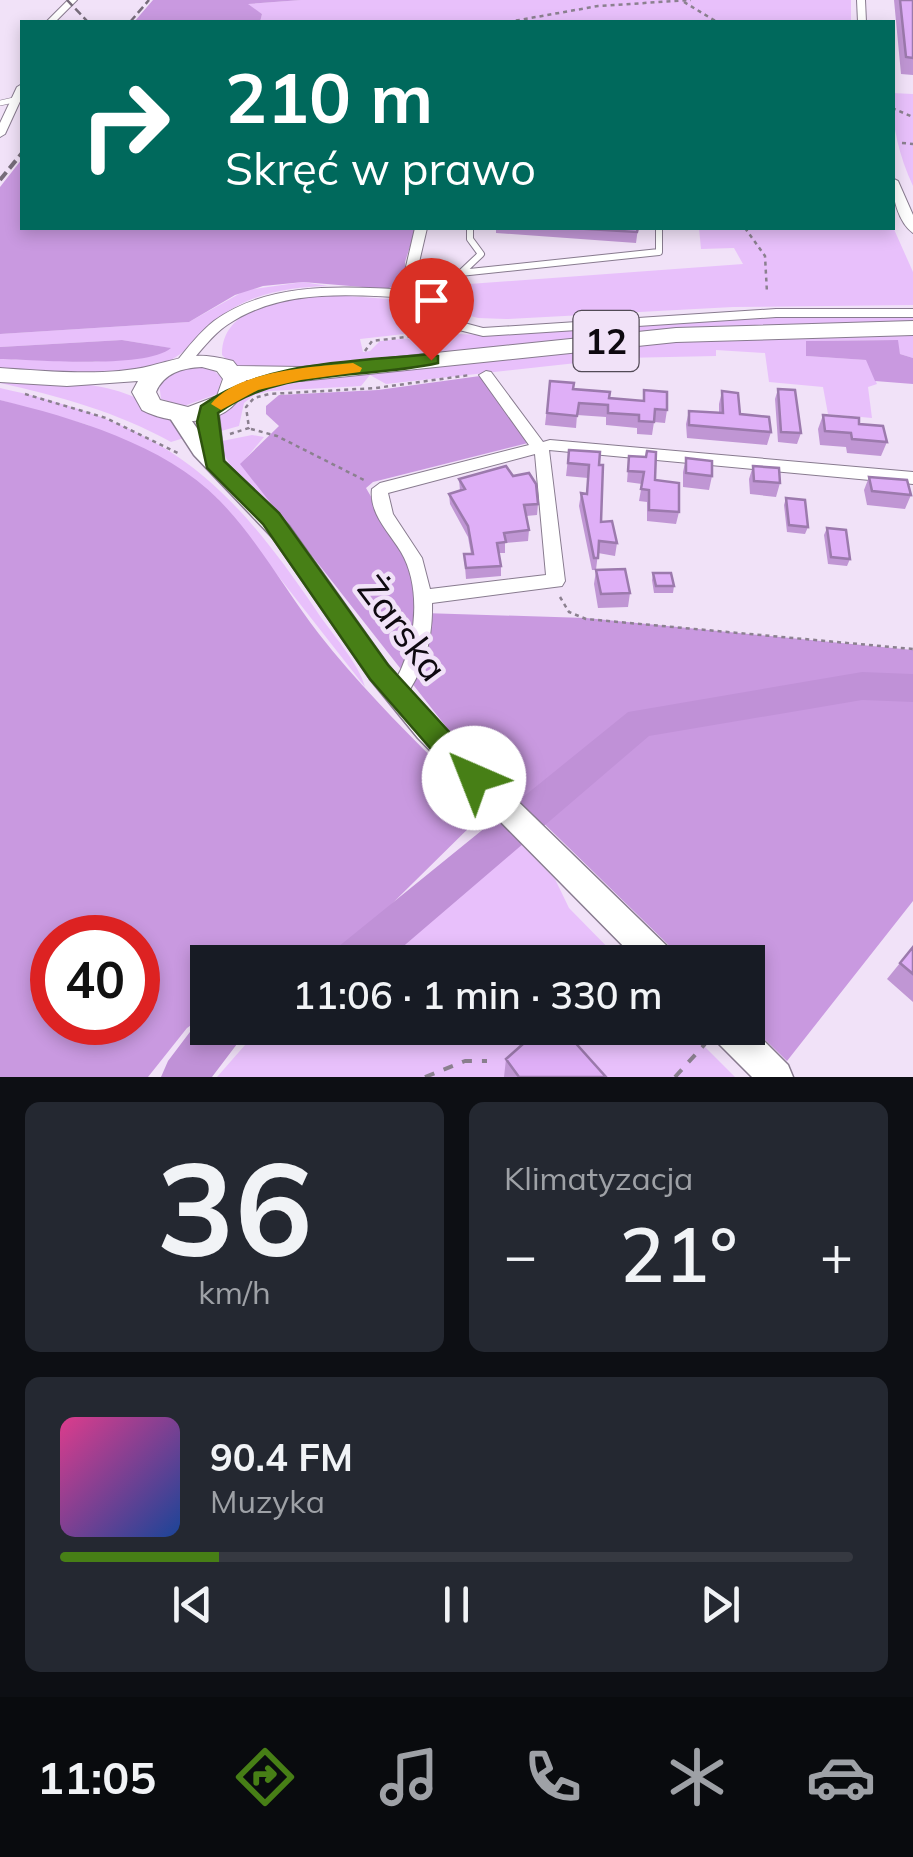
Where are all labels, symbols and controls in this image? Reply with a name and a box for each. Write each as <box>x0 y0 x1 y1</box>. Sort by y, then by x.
text: 210 m <box>225 53 433 141</box>
icon: right <box>60 60 190 190</box>
text: Skręć w prawo <box>225 140 536 196</box>
pin <box>389 258 474 361</box>
icon: arrive <box>404 273 459 328</box>
road number: 12 <box>574 311 638 371</box>
street label: Żarska <box>348 566 458 690</box>
position arrow <box>422 726 526 830</box>
speed limit sign: 40 <box>30 915 160 1045</box>
text: 11:06 · 1 min · 330 m <box>292 971 663 1019</box>
text: 36 <box>156 1125 313 1289</box>
text: Klimatyzacja <box>504 1158 693 1198</box>
text: 21° <box>619 1207 738 1301</box>
text: − <box>504 1220 537 1289</box>
text: + <box>820 1220 853 1289</box>
text: km/h <box>198 1272 271 1312</box>
text: 90.4 FM <box>210 1433 353 1481</box>
text: Muzyka <box>210 1481 325 1521</box>
icon: previous <box>165 1577 220 1632</box>
icon: pause <box>429 1577 484 1632</box>
icon: next <box>693 1577 748 1632</box>
icon: directions <box>230 1742 300 1812</box>
icon: music <box>374 1742 444 1812</box>
icon: phone <box>518 1742 588 1812</box>
icon: climate <box>662 1742 732 1812</box>
icon: car <box>806 1742 876 1812</box>
text: 11:05 <box>37 1749 156 1805</box>

